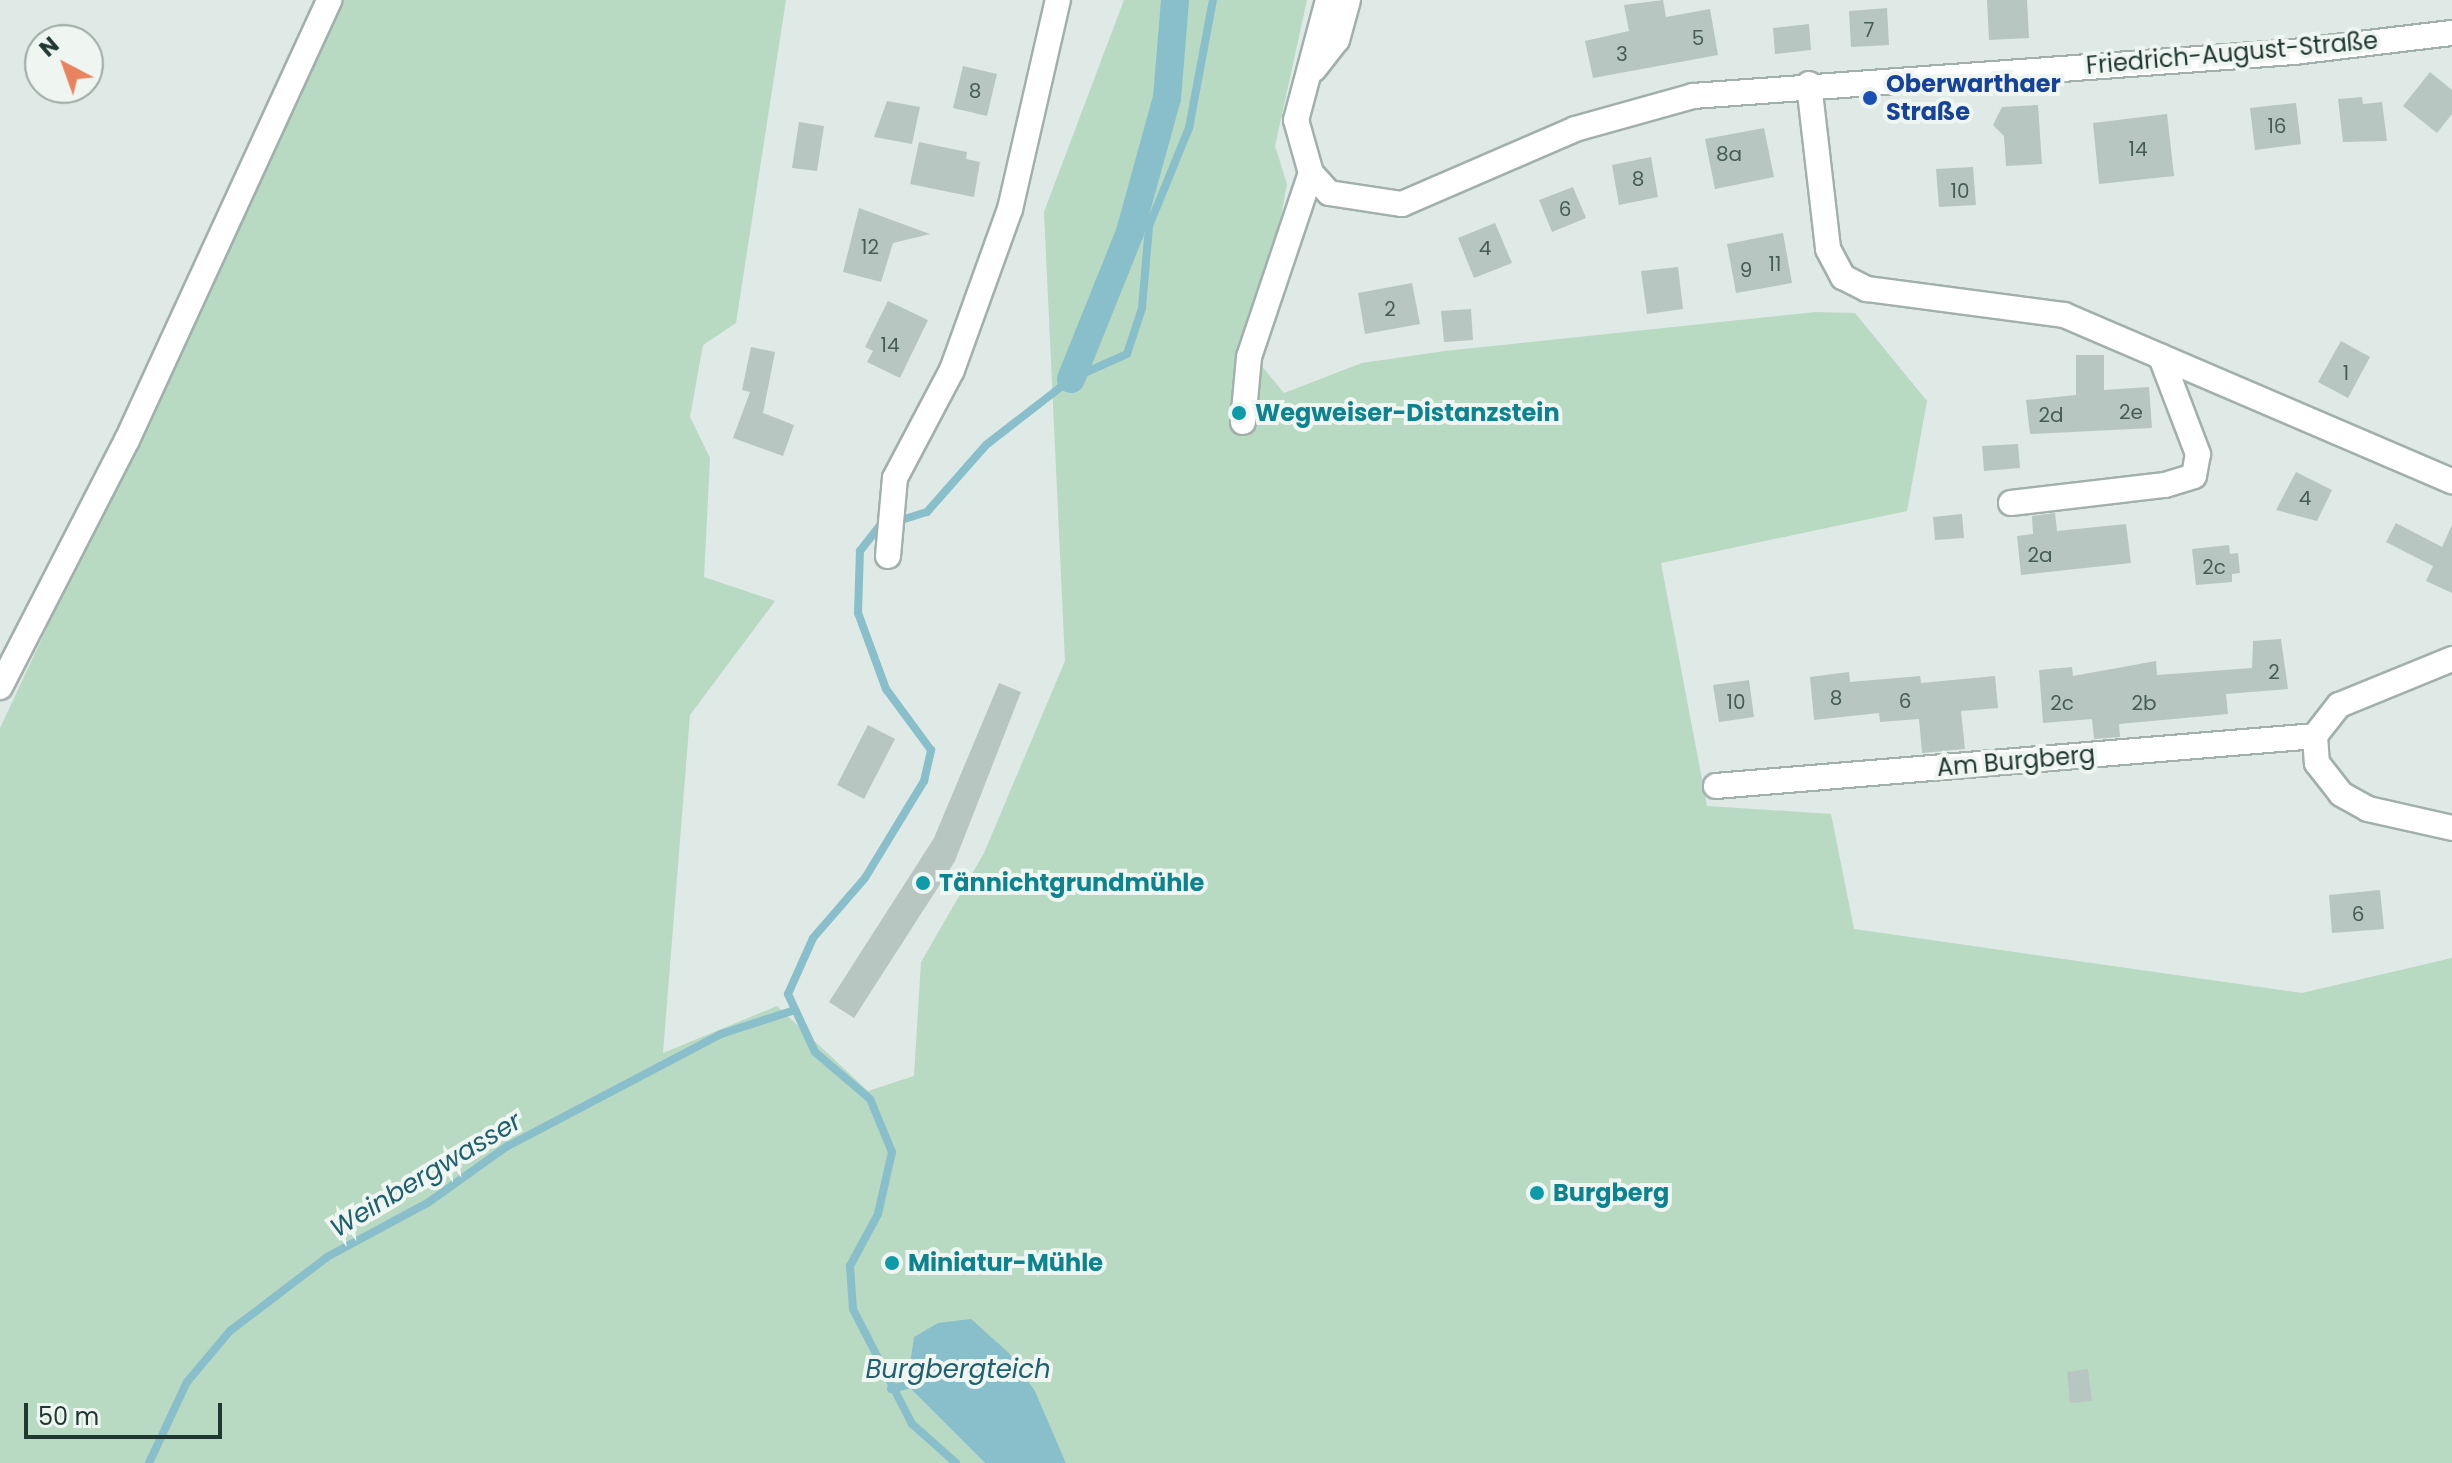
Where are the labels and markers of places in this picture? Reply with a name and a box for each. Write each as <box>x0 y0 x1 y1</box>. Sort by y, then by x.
place label: Oberwarthaer Straße <box>1886 70 2061 126</box>
marker: Oberwarthaer Straße <box>1861 89 1879 107</box>
place label: Wegweiser-Distanzstein <box>1255 399 1560 427</box>
marker: Wegweiser-Distanzstein <box>1230 404 1248 422</box>
place label: Tännichtgrundmühle <box>939 869 1204 897</box>
marker: Tännichtgrundmühle <box>914 874 932 892</box>
place label: Burgberg <box>1553 1179 1669 1207</box>
marker: Burgberg <box>1528 1184 1546 1202</box>
place label: Miniatur-Mühle <box>908 1249 1103 1277</box>
marker: Miniatur-Mühle <box>883 1254 901 1272</box>

